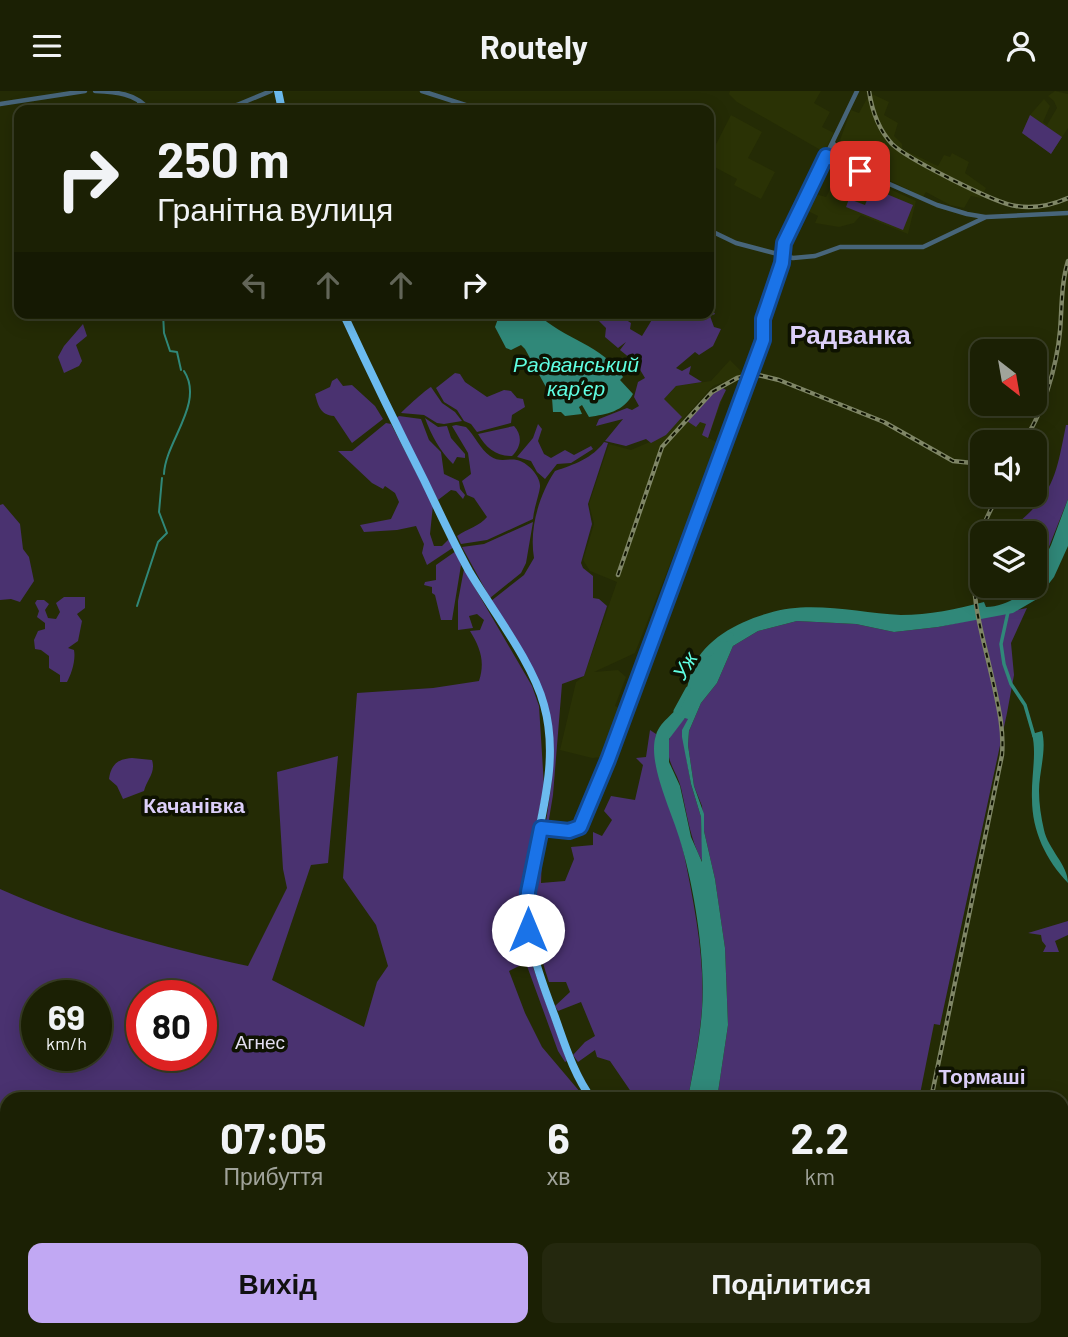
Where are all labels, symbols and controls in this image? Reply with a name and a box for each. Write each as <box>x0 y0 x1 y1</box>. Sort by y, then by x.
icon: menu <box>28 27 66 65</box>
text: Routely <box>480 27 588 65</box>
icon: person <box>1002 27 1040 65</box>
text: 250 m <box>157 129 290 188</box>
icon: right <box>42 133 133 224</box>
pin <box>830 141 890 201</box>
icon: arrive <box>841 152 879 190</box>
text: Гранітна вулиця <box>157 189 393 227</box>
icon: left <box>236 266 274 304</box>
icon: ahead <box>309 266 347 304</box>
icon: ahead <box>382 266 420 304</box>
icon: right <box>455 266 493 304</box>
district label: Радванка <box>789 318 911 349</box>
north arrow <box>970 339 1046 417</box>
map controls <box>970 339 1047 598</box>
water label: Радванський карʼєр <box>513 351 639 400</box>
button: sound <box>970 430 1047 507</box>
button: layers <box>970 521 1047 598</box>
water label: Уж <box>666 645 703 684</box>
district label: Качанівка <box>143 792 245 817</box>
position arrow <box>491 893 565 967</box>
speed limit sign: 80 <box>126 980 217 1071</box>
text: 69 <box>48 995 85 1037</box>
park label: Агнес <box>235 1030 285 1053</box>
text: km/h <box>46 1032 87 1054</box>
district label: Тормаші <box>938 1063 1026 1088</box>
text: 07:05 <box>220 1112 327 1162</box>
text: 6 <box>547 1112 570 1162</box>
text: 2.2 <box>791 1112 849 1162</box>
text: Прибуття <box>223 1162 323 1190</box>
text: хв <box>547 1162 570 1190</box>
text: km <box>804 1162 835 1190</box>
button: Вихід <box>28 1243 528 1323</box>
button: Поділитися <box>542 1243 1041 1323</box>

